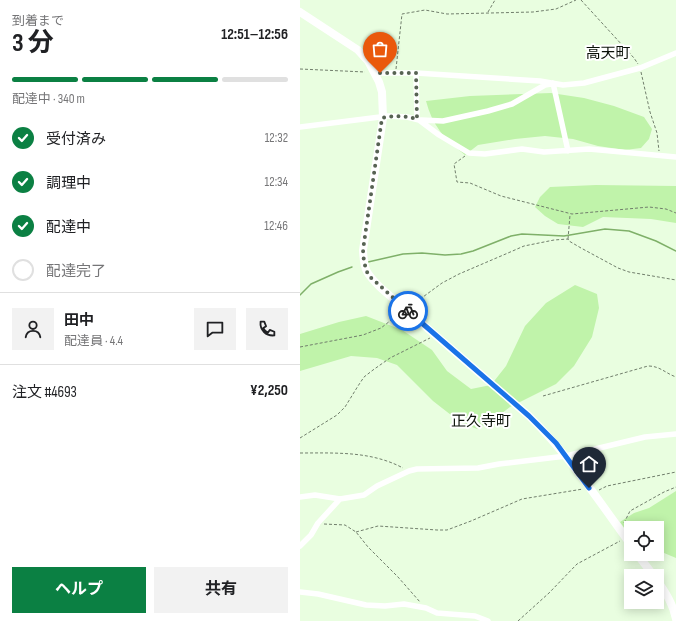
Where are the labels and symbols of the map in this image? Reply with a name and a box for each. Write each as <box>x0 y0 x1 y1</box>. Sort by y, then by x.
pin <box>363 32 397 73</box>
district label: 高天町 <box>585 44 631 63</box>
courier <box>388 291 428 331</box>
district label: 正久寺町 <box>451 412 511 431</box>
pin <box>572 447 606 488</box>

